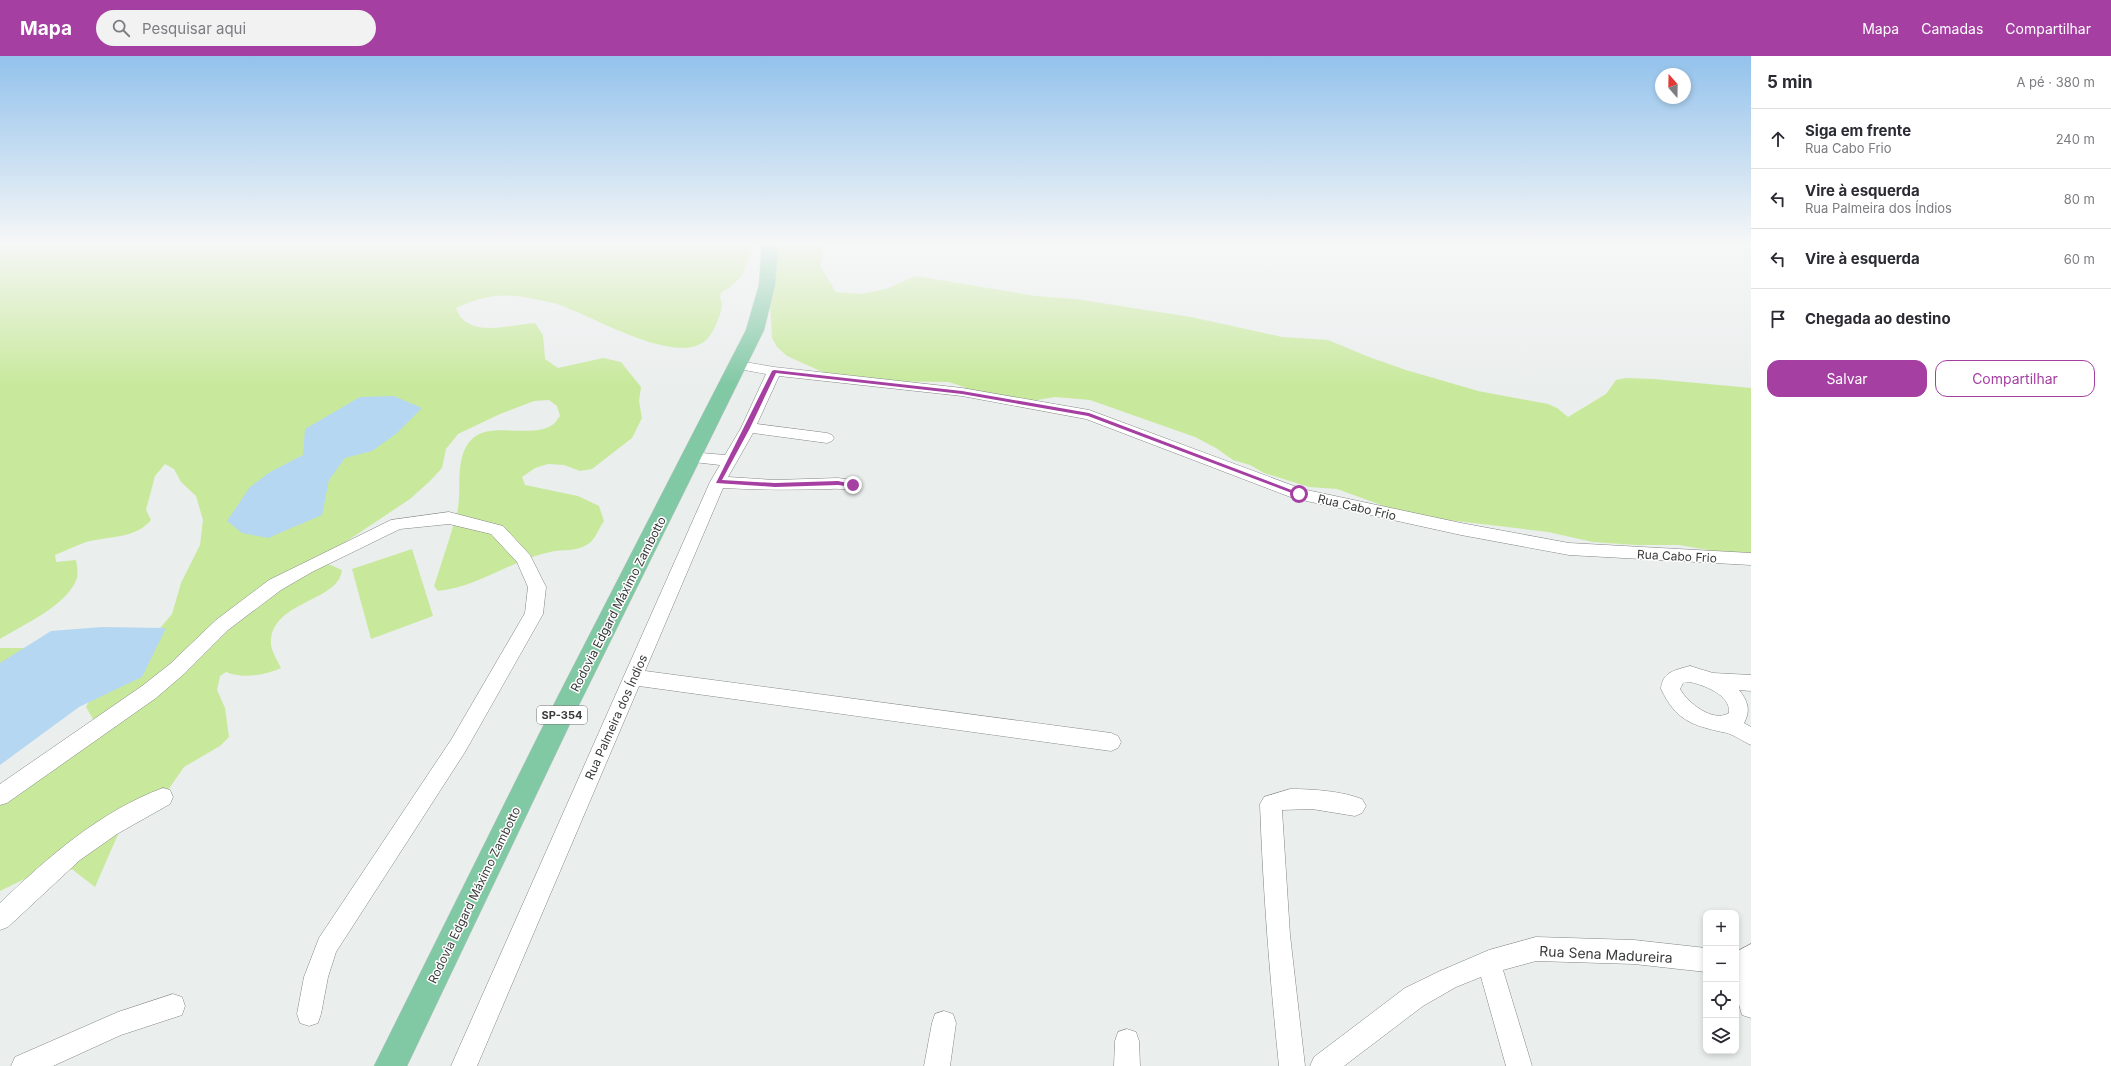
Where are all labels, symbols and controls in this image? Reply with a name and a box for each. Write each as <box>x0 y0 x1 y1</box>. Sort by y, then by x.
search box <box>96 10 376 46</box>
text: Mapa <box>20 17 72 40</box>
icon: search <box>110 17 132 39</box>
text: Pesquisar aqui <box>142 19 246 38</box>
text: Mapa <box>1862 20 1899 37</box>
text: Camadas <box>1921 20 1983 37</box>
text: Compartilhar <box>2005 20 2091 37</box>
north arrow <box>1655 68 1691 104</box>
text: 5 min <box>1767 72 1813 92</box>
text: A pé · 380 m <box>2016 74 2095 90</box>
text: Siga em frente <box>1805 121 1911 140</box>
icon: ahead <box>1767 128 1789 150</box>
text: 240 m <box>2056 131 2095 147</box>
text: Rua Cabo Frio <box>1805 140 1892 156</box>
text: Vire à esquerda <box>1805 181 1920 200</box>
icon: left <box>1767 188 1789 210</box>
text: 80 m <box>2064 191 2095 207</box>
text: Rua Palmeira dos Índios <box>1805 200 1952 216</box>
icon: left <box>1767 248 1789 270</box>
text: Vire à esquerda <box>1805 249 1920 268</box>
text: 60 m <box>2064 251 2095 267</box>
icon: arrive <box>1767 308 1789 330</box>
text: Chegada ao destino <box>1805 309 1951 328</box>
button: Salvar <box>1767 360 1927 397</box>
button: Compartilhar <box>1935 360 2095 397</box>
route end <box>844 476 862 494</box>
route start <box>1290 485 1308 503</box>
street label: Rua Cabo Frio <box>1316 491 1398 523</box>
street label: Rodovia Edgard Máximo Zambotto <box>567 514 669 694</box>
street label: Rua Cabo Frio <box>1637 546 1717 566</box>
street label: Rua Palmeira dos Índios <box>582 652 650 782</box>
road number: SP-354 <box>537 706 587 724</box>
street label: Rodovia Edgard Máximo Zambotto <box>425 804 523 986</box>
map controls <box>1703 910 1739 1054</box>
button: + <box>1703 910 1739 946</box>
street label: Rua Sena Madureira <box>1539 942 1673 966</box>
button: − <box>1703 946 1739 982</box>
button: locate <box>1703 982 1739 1018</box>
button: layers <box>1703 1018 1739 1054</box>

